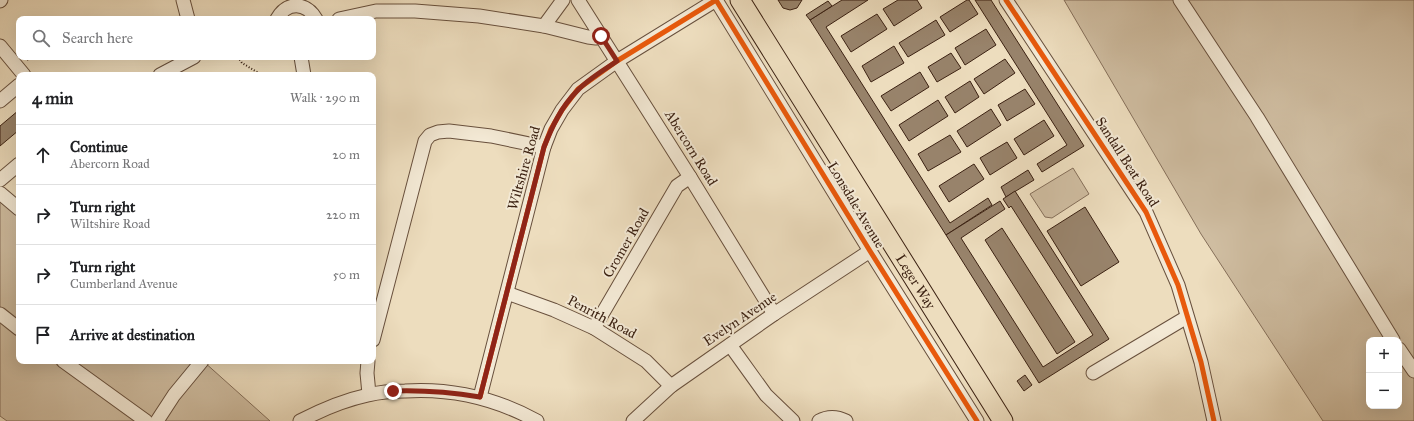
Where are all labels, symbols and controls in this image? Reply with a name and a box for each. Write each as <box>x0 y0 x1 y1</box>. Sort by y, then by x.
search box <box>16 16 376 60</box>
icon: search <box>30 27 52 49</box>
route start <box>592 27 610 45</box>
text: Search here <box>62 29 133 47</box>
text: 4 min <box>32 88 73 109</box>
text: Walk · 290 m <box>290 90 360 106</box>
street label: Abercorn Road <box>660 106 721 189</box>
street label: Sandall Beat Road <box>1092 114 1162 210</box>
street label: Wiltshire Road <box>504 124 544 212</box>
text: Continue <box>70 138 128 156</box>
icon: ahead <box>32 144 54 166</box>
text: 20 m <box>332 147 360 163</box>
text: Abercorn Road <box>70 156 150 172</box>
street label: Lonsdale Avenue <box>824 159 889 251</box>
text: Turn right <box>70 198 135 216</box>
icon: right <box>32 204 54 226</box>
street label: Cromer Road <box>599 205 653 281</box>
text: 220 m <box>326 207 360 223</box>
text: Wiltshire Road <box>70 216 150 232</box>
street label: Leger Way <box>892 251 940 313</box>
text: Turn right <box>70 258 135 276</box>
icon: right <box>32 264 54 286</box>
text: 50 m <box>333 267 360 283</box>
text: Cumberland Avenue <box>70 276 178 292</box>
street label: Evelyn Avenue <box>700 288 780 350</box>
street label: Penrith Road <box>565 292 639 342</box>
icon: arrive <box>32 324 54 346</box>
text: Arrive at destination <box>70 326 195 344</box>
map controls <box>1366 337 1402 409</box>
button: + <box>1366 337 1402 373</box>
button: − <box>1366 373 1402 409</box>
route end <box>384 382 402 400</box>

